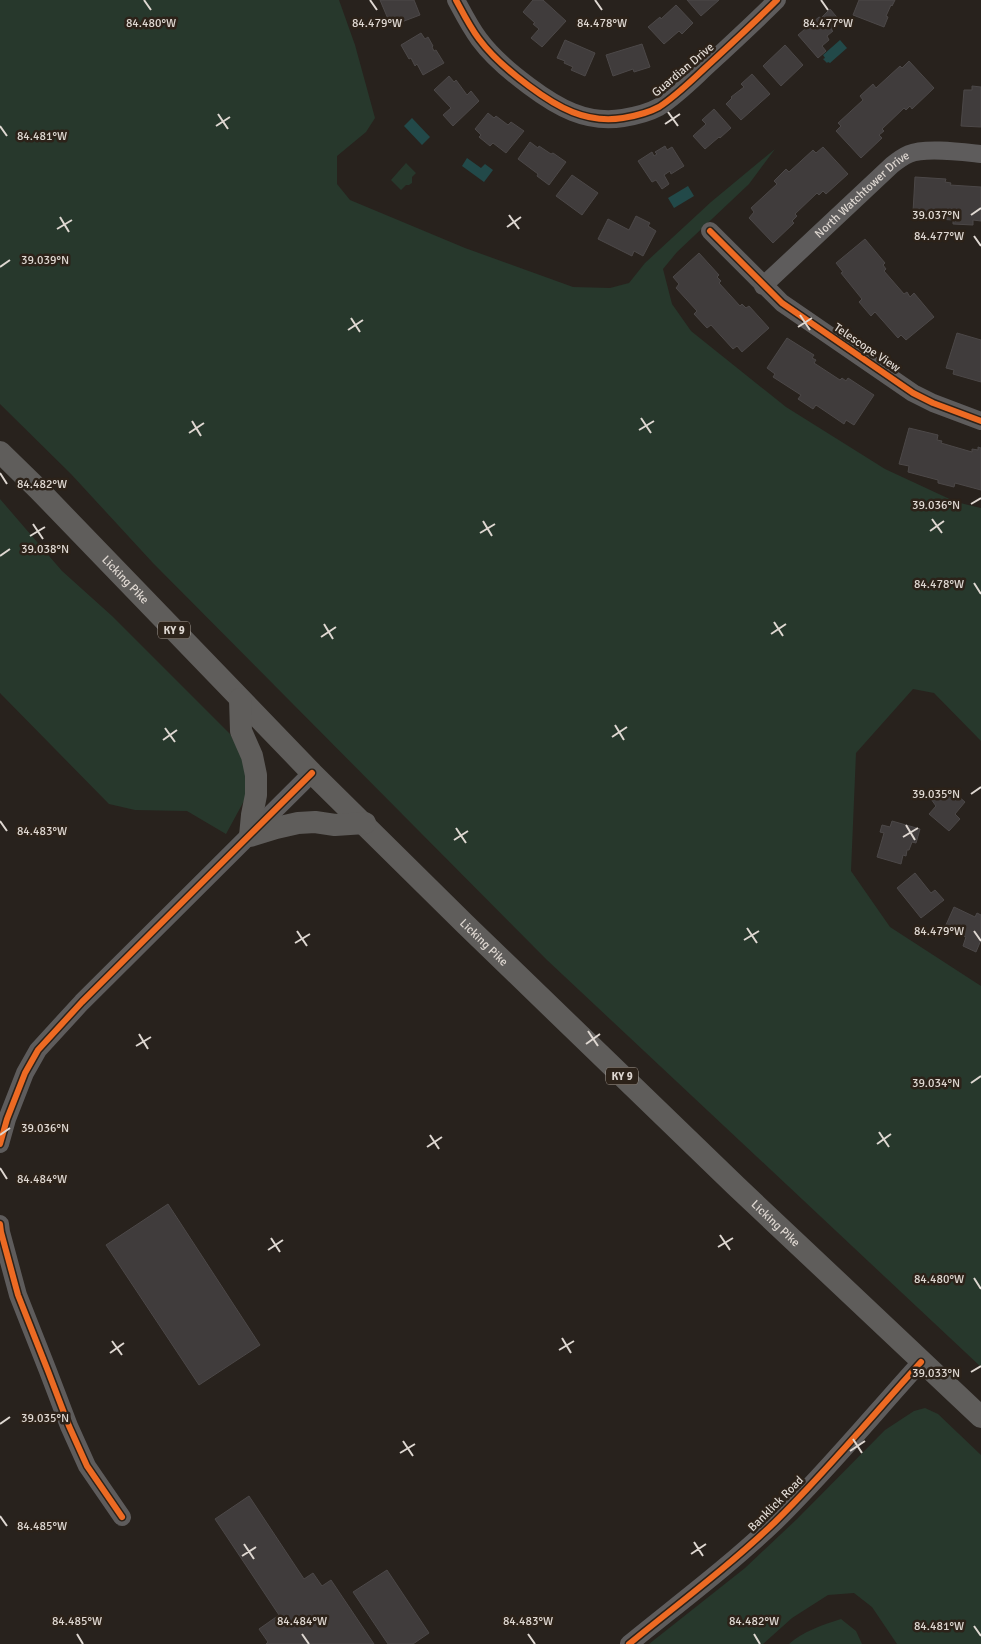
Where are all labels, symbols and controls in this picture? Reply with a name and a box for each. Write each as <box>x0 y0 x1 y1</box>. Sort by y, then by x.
text: 84.480°W <box>126 16 176 31</box>
text: 84.479°W <box>352 16 402 31</box>
text: 84.478°W <box>577 16 627 31</box>
text: 84.477°W <box>803 16 853 31</box>
street label: Guardian Drive <box>649 40 717 100</box>
text: 84.481°W <box>17 129 67 144</box>
street label: North Watchtower Drive <box>811 148 912 241</box>
text: 39.037°N <box>912 208 960 223</box>
text: 84.477°W <box>914 229 964 244</box>
text: 39.039°N <box>21 253 69 268</box>
street label: Telescope View <box>831 320 903 376</box>
text: 84.482°W <box>17 477 67 492</box>
text: 39.036°N <box>912 498 960 513</box>
text: 39.038°N <box>21 542 69 557</box>
street label: Licking Pike <box>99 552 152 607</box>
text: 84.478°W <box>914 577 964 592</box>
road number: KY 9 <box>158 622 190 638</box>
text: 39.035°N <box>912 787 960 802</box>
text: 84.483°W <box>17 824 67 839</box>
street label: Licking Pike <box>457 916 511 969</box>
text: 84.479°W <box>914 924 964 939</box>
road number: KY 9 <box>606 1068 638 1084</box>
text: 39.034°N <box>912 1076 960 1091</box>
text: 39.036°N <box>21 1121 69 1136</box>
text: 84.484°W <box>17 1172 67 1187</box>
street label: Licking Pike <box>748 1197 803 1250</box>
text: 84.480°W <box>914 1272 964 1287</box>
text: 39.033°N <box>912 1366 960 1381</box>
text: 39.035°N <box>21 1411 69 1426</box>
street label: Banklick Road <box>745 1473 807 1535</box>
text: 84.485°W <box>17 1519 67 1534</box>
text: 84.485°W <box>52 1614 102 1629</box>
text: 84.484°W <box>277 1614 327 1629</box>
text: 84.483°W <box>503 1614 553 1629</box>
text: 84.482°W <box>729 1614 779 1629</box>
text: 84.481°W <box>914 1619 964 1634</box>

